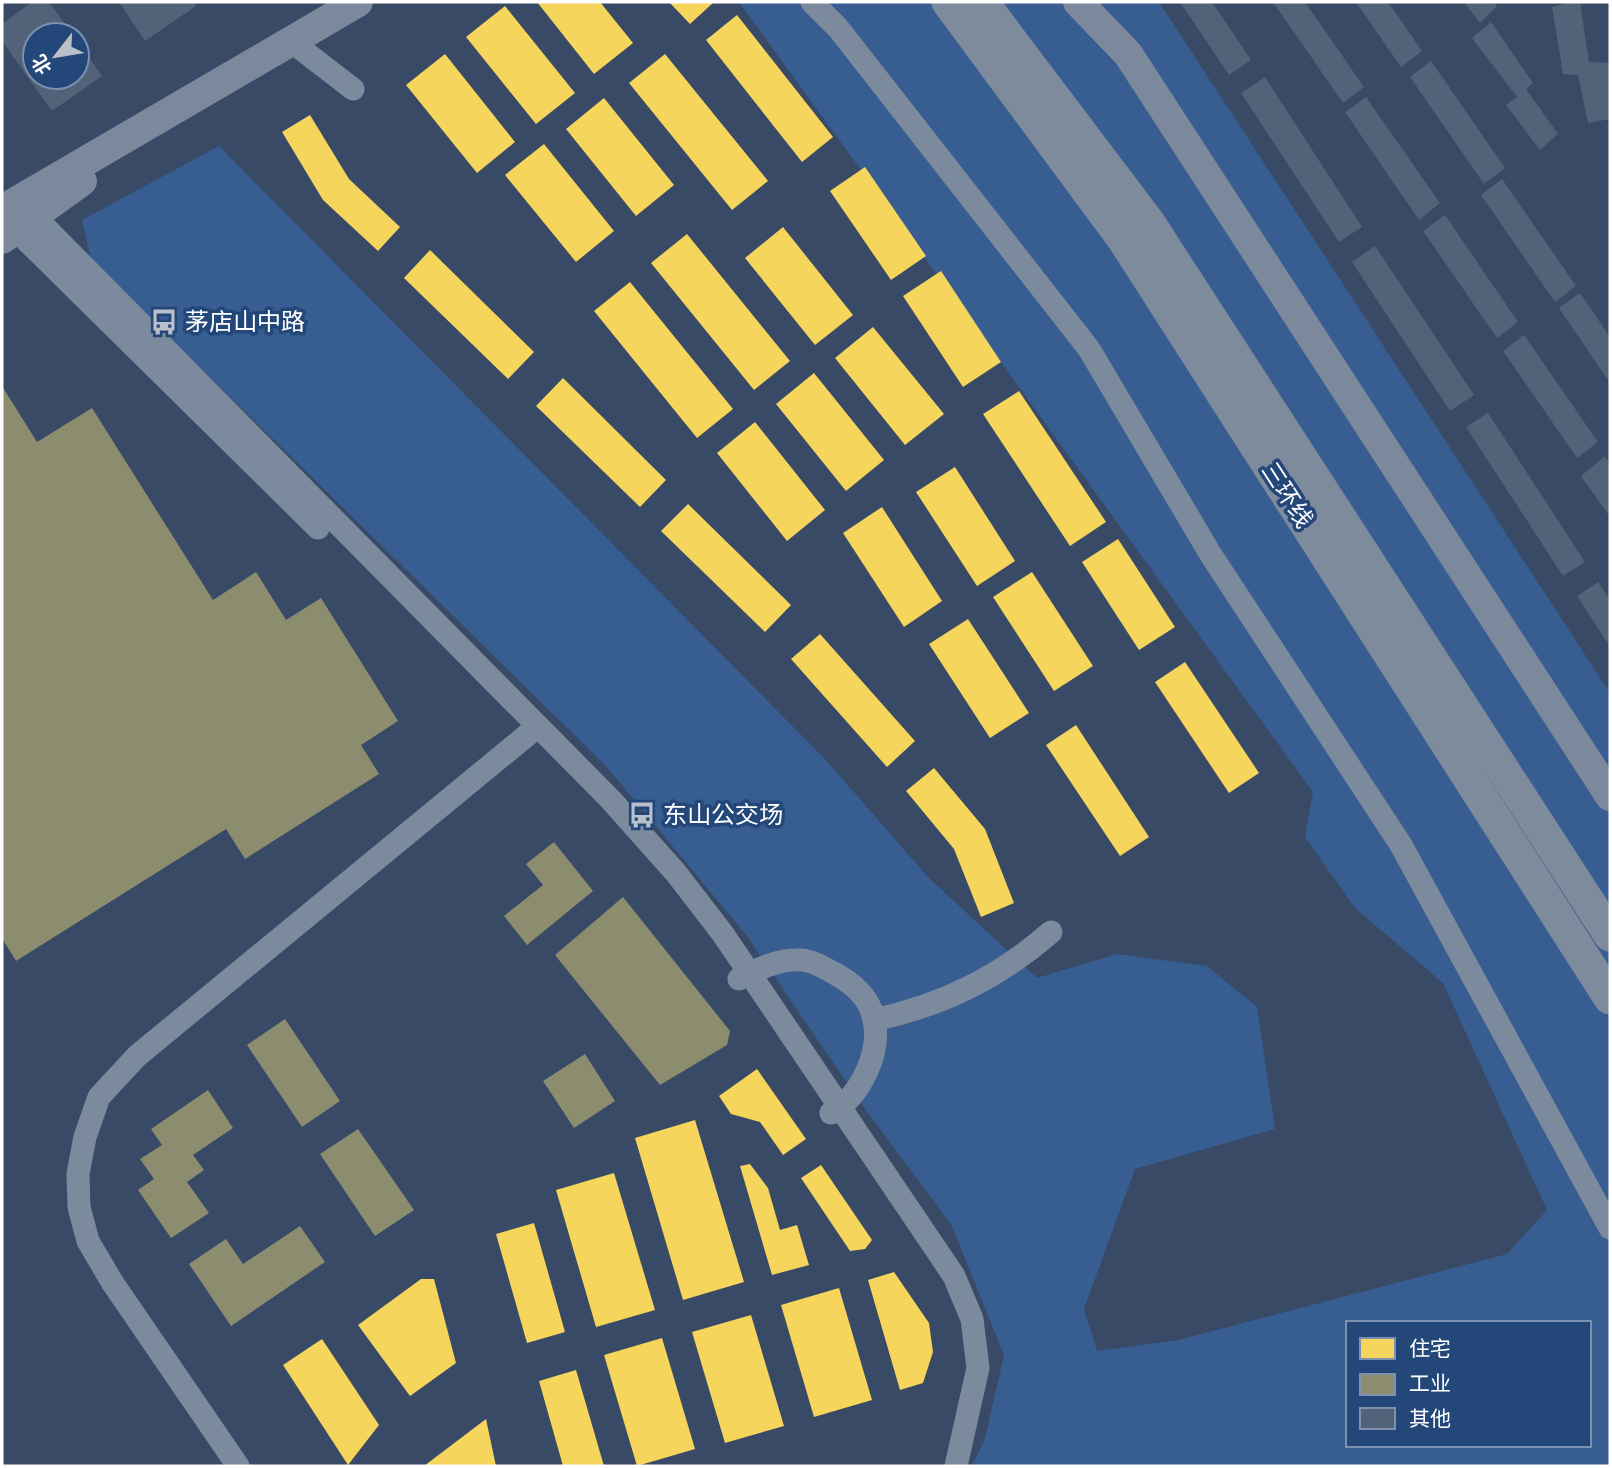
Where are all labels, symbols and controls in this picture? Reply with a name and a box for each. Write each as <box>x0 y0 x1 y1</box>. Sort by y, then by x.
north arrow <box>21 21 91 91</box>
text: 北 <box>27 50 57 79</box>
bus stop icon: 茅店山中路 <box>149 307 179 337</box>
place label: 茅店山中路 <box>185 308 305 336</box>
street label: 三环线 <box>1256 457 1318 533</box>
bus stop icon: 东山公交场 <box>627 800 657 830</box>
place label: 东山公交场 <box>663 801 783 829</box>
legend <box>1346 1321 1591 1447</box>
text: 住宅 <box>1409 1337 1451 1361</box>
text: 工业 <box>1409 1372 1451 1396</box>
text: 其他 <box>1409 1407 1451 1431</box>

